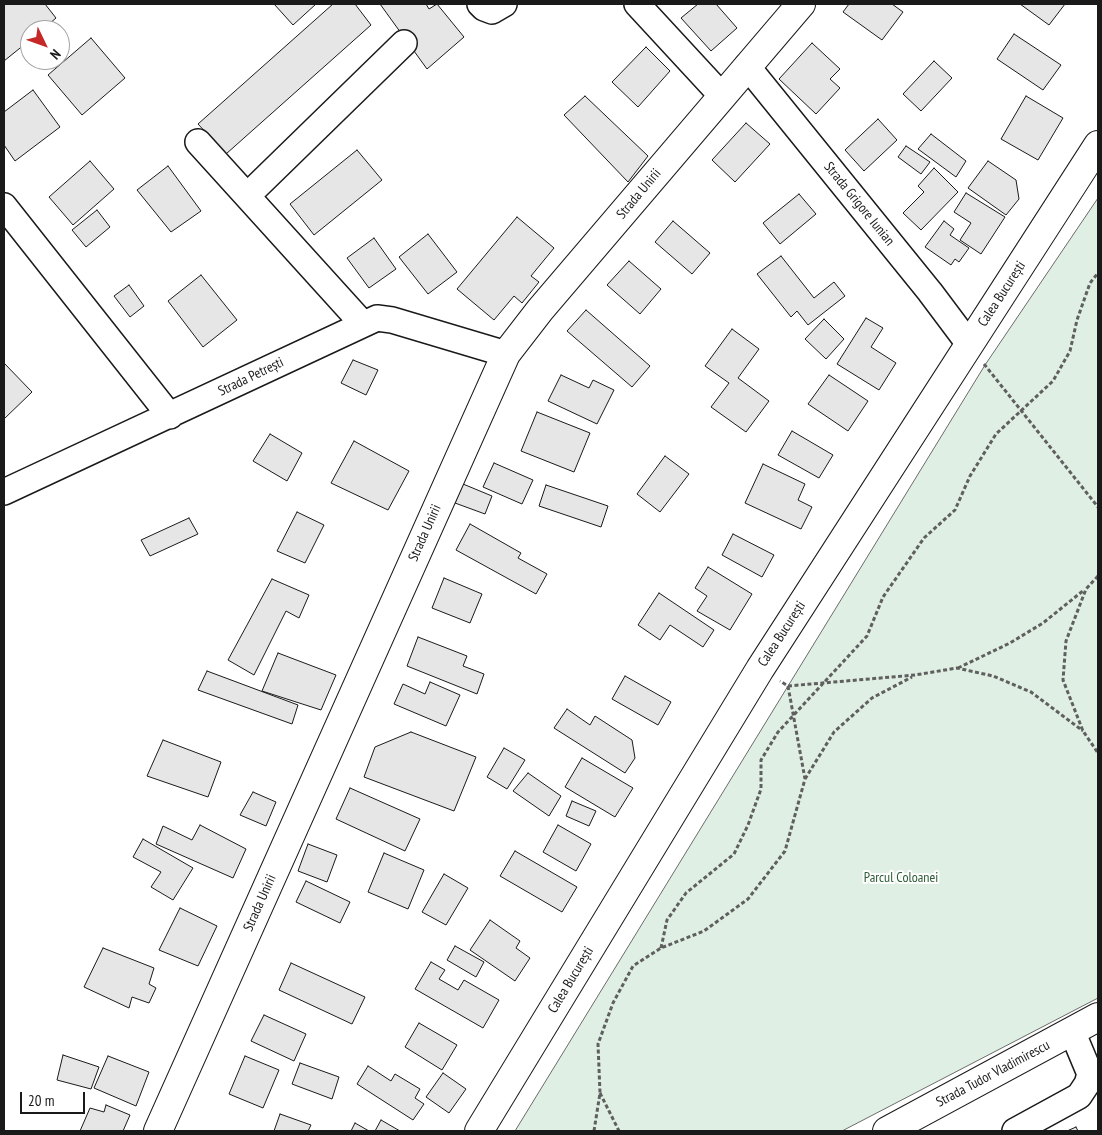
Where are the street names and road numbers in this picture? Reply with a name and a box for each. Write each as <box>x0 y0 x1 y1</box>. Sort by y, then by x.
street label: Strada Grigore Iunian <box>820 159 898 249</box>
street label: Strada Unirii <box>613 166 665 222</box>
street label: Calea București <box>975 258 1029 330</box>
street label: Strada Petrești <box>216 354 286 400</box>
street label: Strada Unirii <box>405 502 445 564</box>
street label: Calea București <box>755 598 809 670</box>
street label: Strada Unirii <box>240 872 280 934</box>
street label: Calea București <box>545 944 597 1016</box>
street label: Strada Tudor Vladimirescu <box>933 1037 1053 1111</box>

